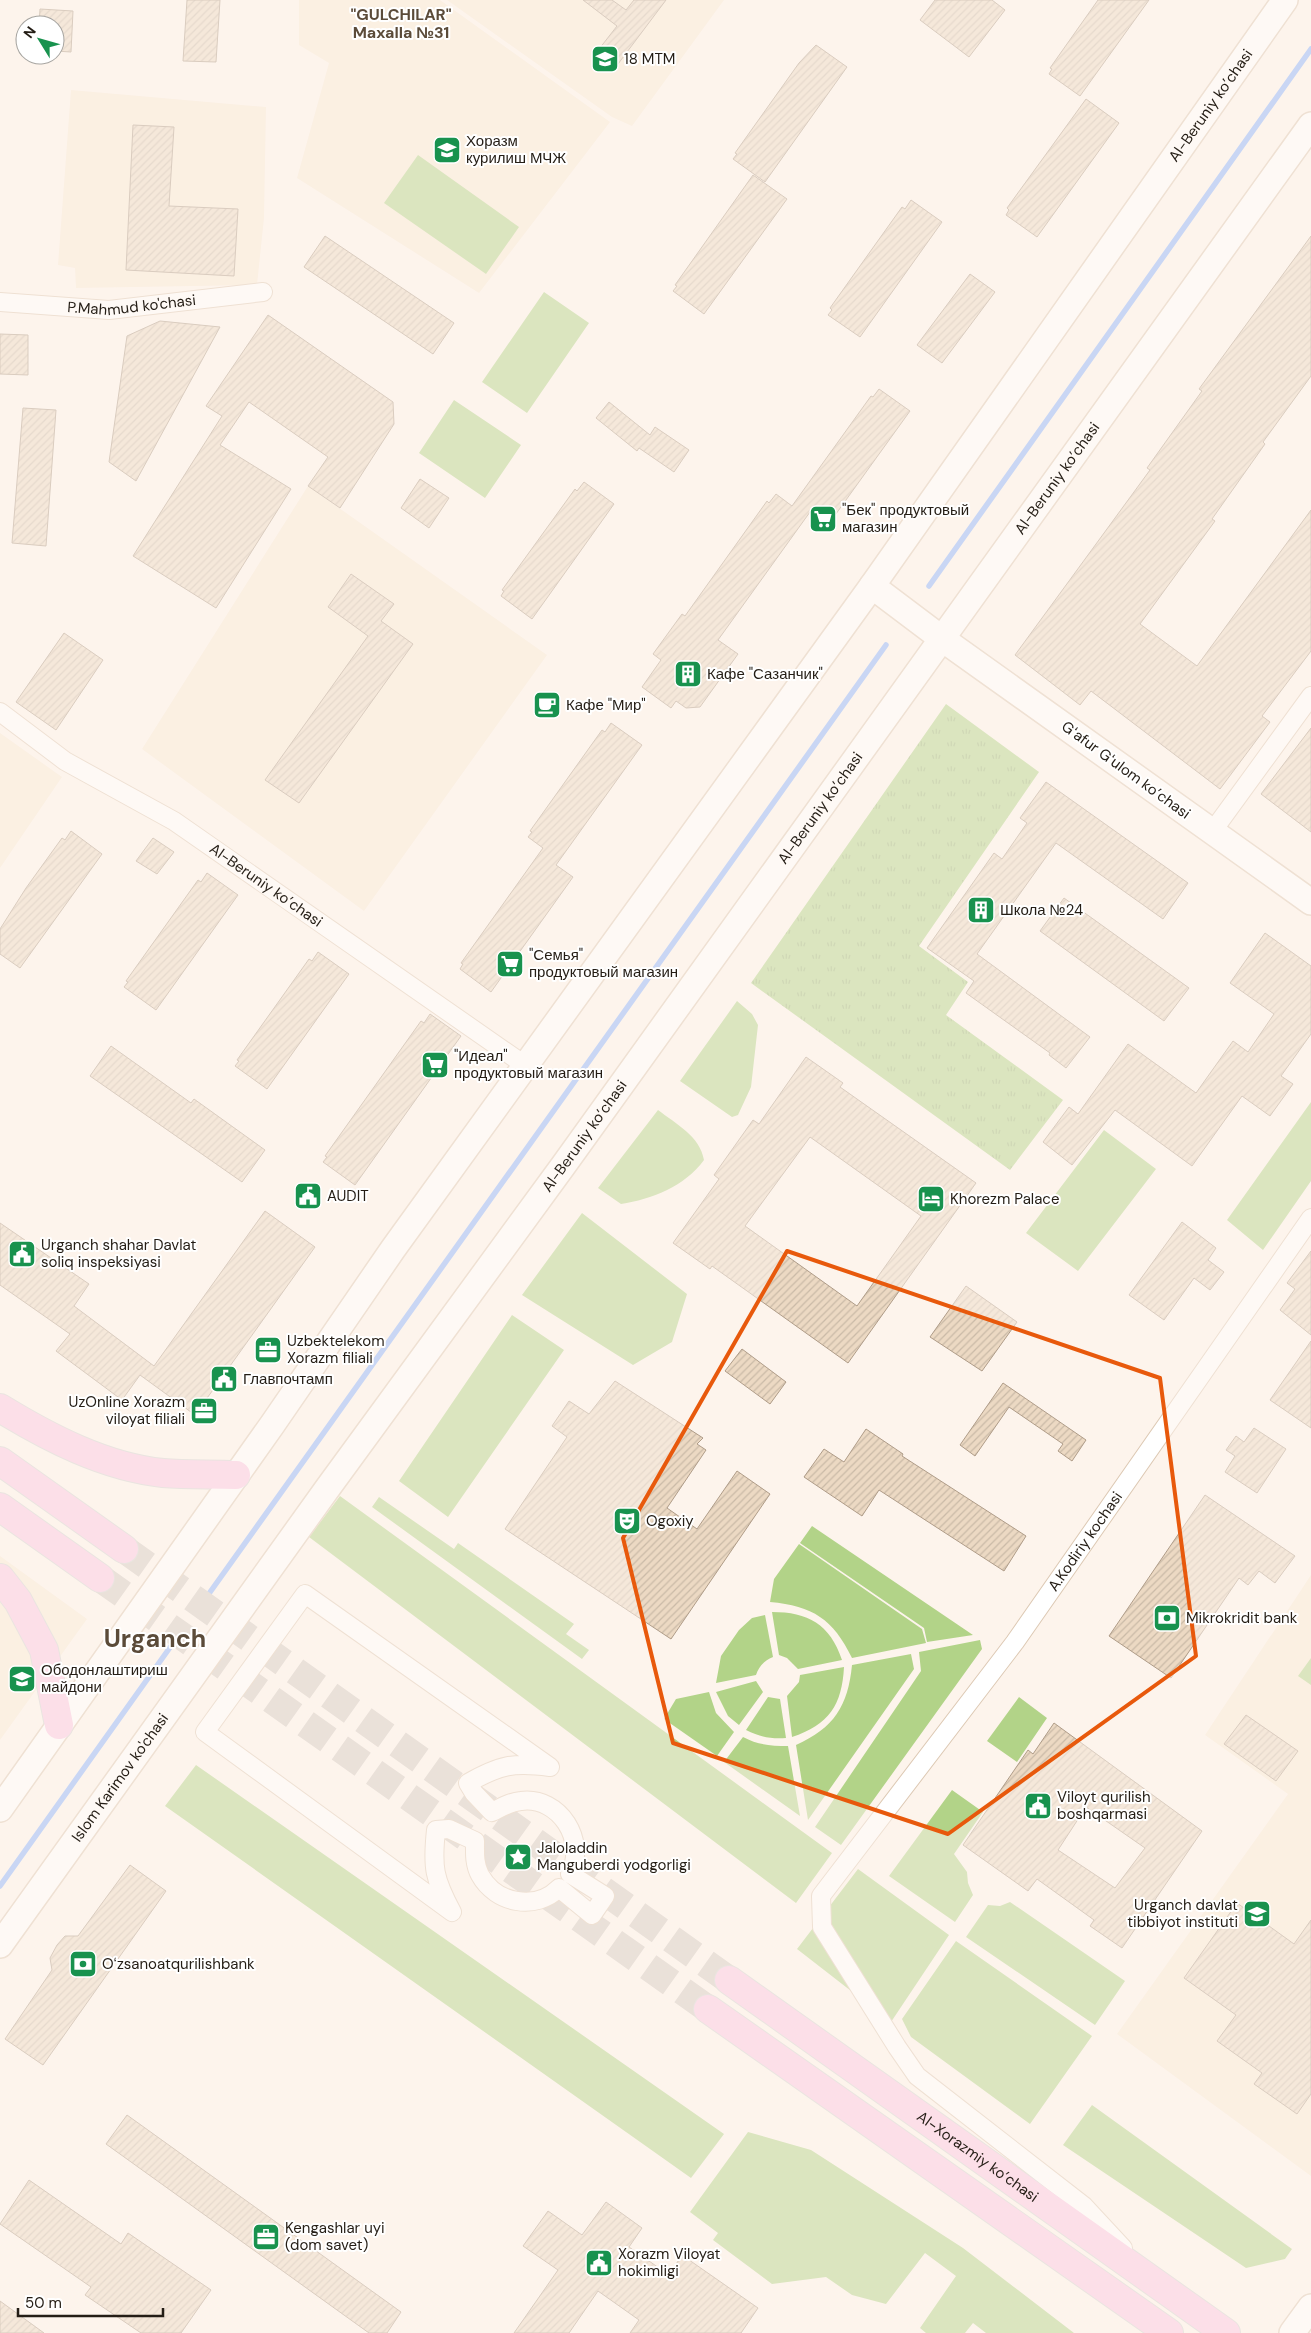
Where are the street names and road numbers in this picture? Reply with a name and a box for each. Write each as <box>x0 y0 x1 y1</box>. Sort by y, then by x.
street label: Al-Beruniy ko’chasi <box>1164 45 1257 166</box>
street label: P.Mahmud ko'chasi <box>67 290 197 320</box>
street label: Al-Beruniy ko’chasi <box>1010 418 1104 538</box>
street label: Gʻafur Gʻulom ko’chasi <box>1058 716 1194 824</box>
street label: Al-Beruniy ko’chasi <box>773 748 867 868</box>
street label: Al-Beruniy ko’chasi <box>206 839 327 931</box>
street label: Al-Beruniy ko’chasi <box>537 1076 632 1196</box>
street label: A.Kodiriy kochasi <box>1044 1488 1127 1595</box>
street label: Islom Karimov ko'chasi <box>67 1709 173 1846</box>
street label: Al-Xorazmiy ko’chasi <box>913 2107 1042 2207</box>

